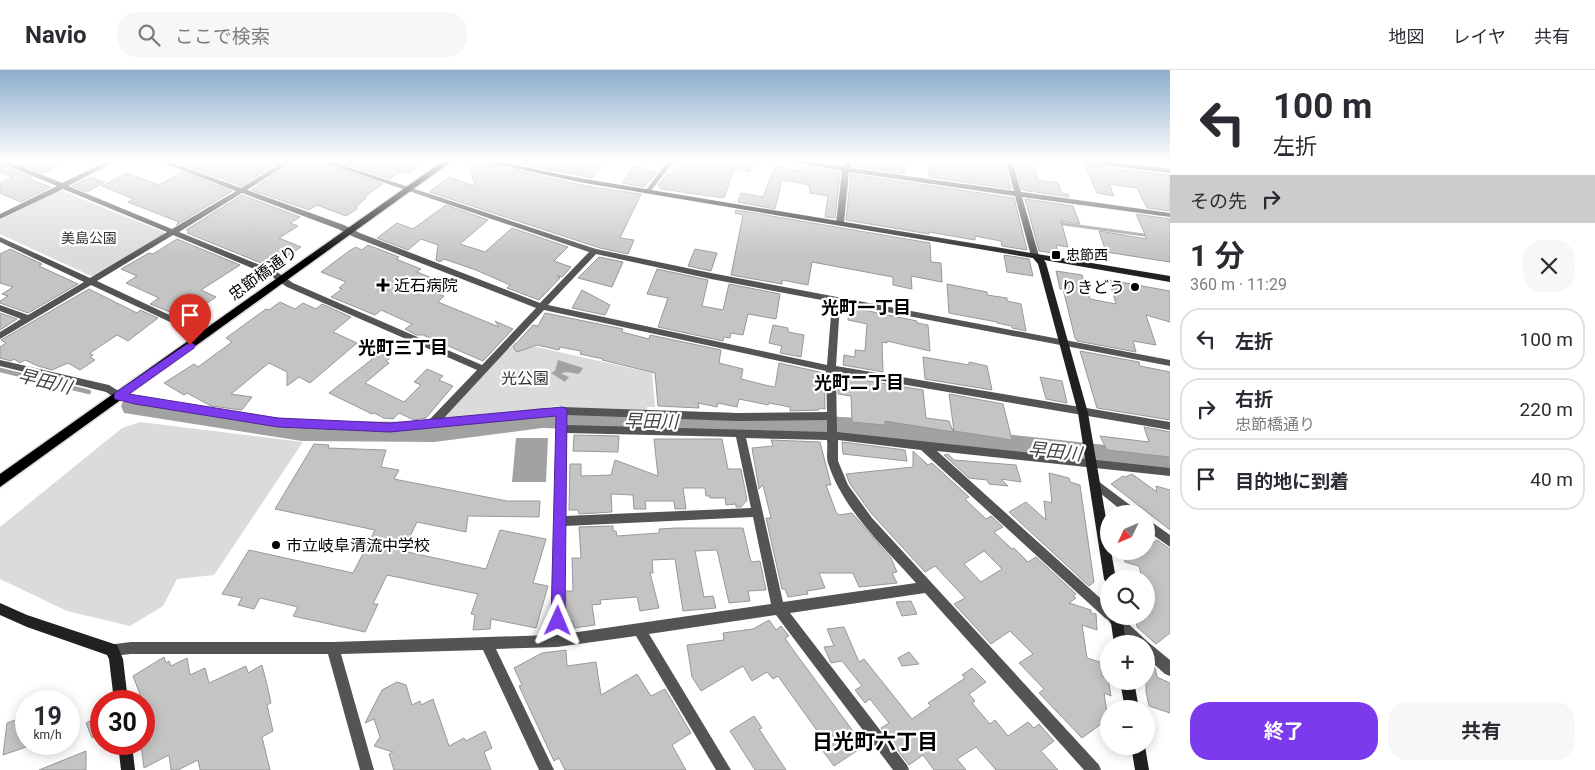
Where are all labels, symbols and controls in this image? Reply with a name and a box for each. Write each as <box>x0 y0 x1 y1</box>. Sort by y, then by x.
search box <box>117 12 467 57</box>
text: Navio <box>25 21 87 49</box>
icon: search <box>135 21 163 49</box>
text: ここで検索 <box>175 25 270 48</box>
text: 地図 <box>1389 26 1425 47</box>
text: レイヤ <box>1453 26 1506 47</box>
text: 共有 <box>1534 26 1570 47</box>
text: 100 m <box>1273 86 1372 127</box>
icon: left <box>1190 90 1255 155</box>
text: 左折 <box>1273 134 1317 159</box>
icon: right <box>1257 185 1285 213</box>
text: その先 <box>1190 190 1247 213</box>
park label: 美島公園 <box>61 230 117 246</box>
text: 1 分 <box>1190 238 1245 273</box>
button: close <box>1523 240 1575 292</box>
street label: 忠節橋通り <box>225 242 301 304</box>
place label: 忠節西 <box>1066 247 1108 263</box>
marker: 忠節西 <box>1050 249 1062 261</box>
text: 360 m · 11:29 <box>1190 275 1287 294</box>
place label: 近石病院 <box>394 276 458 295</box>
marker: 近石病院 <box>376 278 390 292</box>
place label: りきどう <box>1061 278 1125 297</box>
marker: りきどう <box>1129 281 1141 293</box>
pin <box>169 294 211 345</box>
district label: 光町一丁目 <box>821 297 911 318</box>
icon: arrive <box>176 301 204 329</box>
icon: left <box>1192 325 1220 353</box>
text: 100 m <box>1520 328 1573 351</box>
text: 左折 <box>1235 330 1273 353</box>
district label: 光町三丁目 <box>358 337 448 358</box>
water label: 早田川 <box>16 364 76 398</box>
park label: 光公園 <box>501 369 549 388</box>
district label: 光町二丁目 <box>814 372 904 393</box>
text: 右折 <box>1235 388 1273 411</box>
icon: right <box>1192 395 1220 423</box>
text: 220 m <box>1520 398 1573 421</box>
water label: 早田川 <box>624 410 680 432</box>
text: 忠節橋通り <box>1235 415 1315 434</box>
water label: 早田川 <box>1027 438 1085 464</box>
icon: arrive <box>1192 465 1220 493</box>
text: 40 m <box>1530 468 1573 491</box>
text: 目的地に到着 <box>1235 470 1349 493</box>
north arrow <box>1100 505 1155 560</box>
map controls <box>1100 505 1155 755</box>
place label: 市立岐阜清流中学校 <box>286 536 430 555</box>
marker: 市立岐阜清流中学校 <box>270 539 282 551</box>
button: search <box>1100 570 1155 625</box>
position arrow <box>531 594 583 646</box>
button: + <box>1100 635 1155 690</box>
speed limit sign: 30 <box>90 690 155 755</box>
button: − <box>1100 700 1155 755</box>
text: 19 <box>33 702 62 731</box>
button: 終了 <box>1190 702 1378 760</box>
button: 共有 <box>1388 702 1575 760</box>
text: km/h <box>33 728 62 742</box>
district label: 日光町六丁目 <box>812 730 938 754</box>

